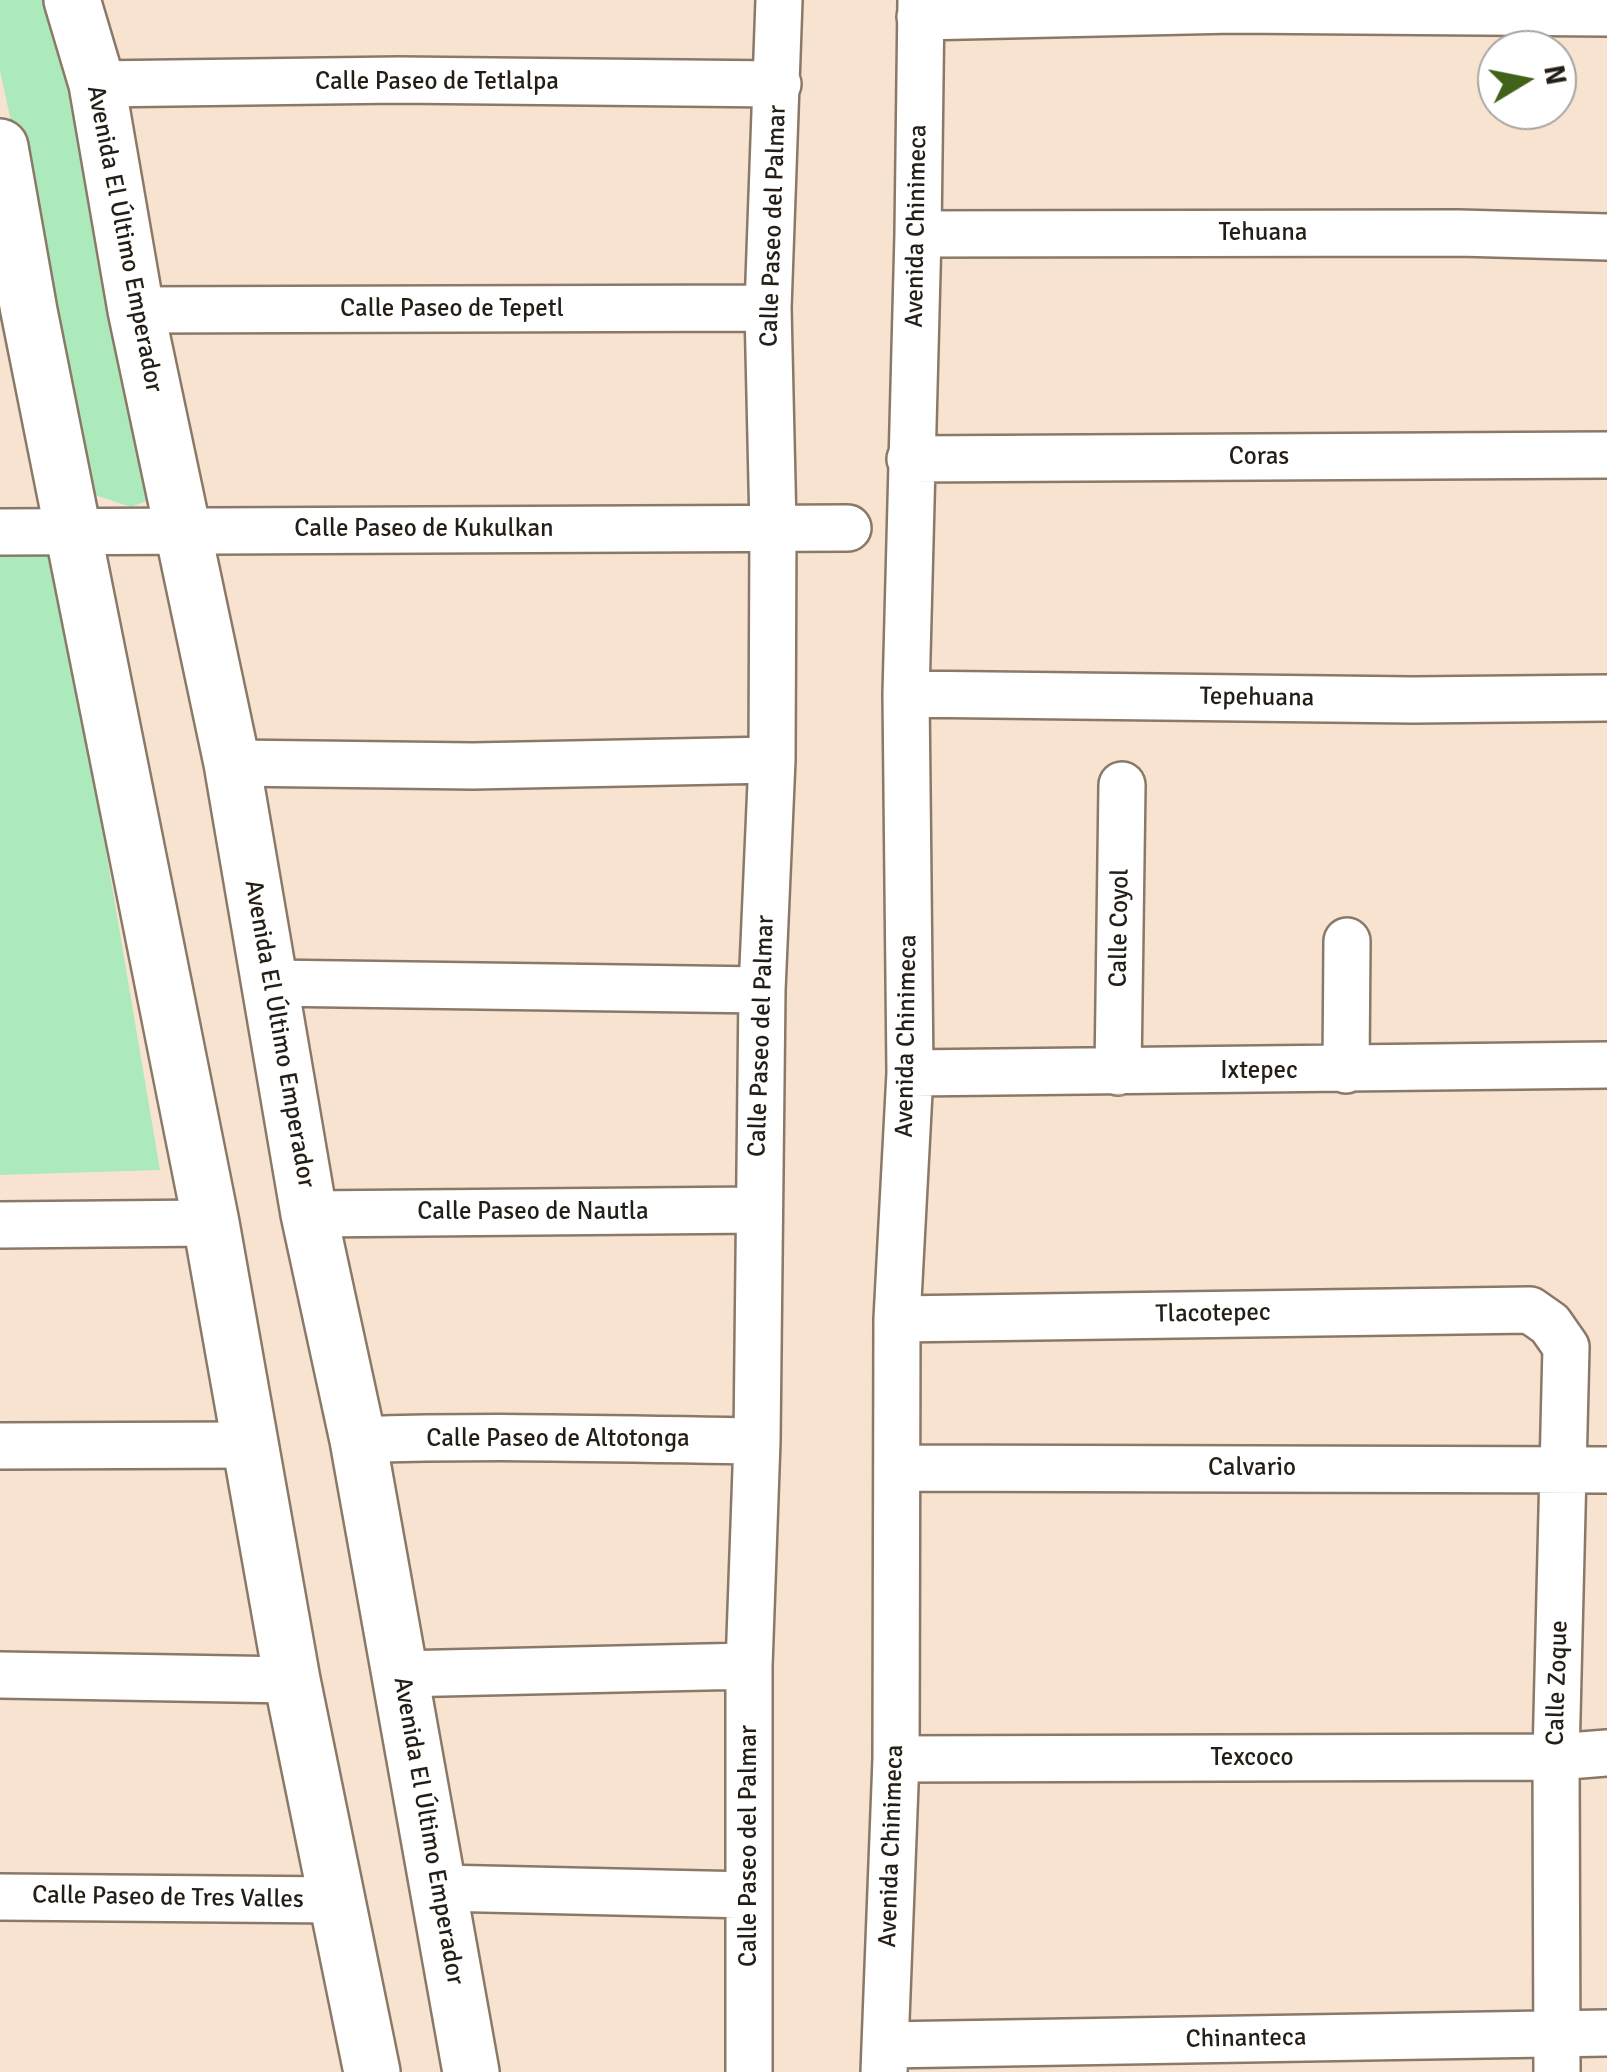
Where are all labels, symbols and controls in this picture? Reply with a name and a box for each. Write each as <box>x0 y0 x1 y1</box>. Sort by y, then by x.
north arrow <box>1477 30 1577 130</box>
text: N <box>1536 63 1573 88</box>
street label: Calle Paseo de Tetlalpa <box>315 67 559 97</box>
street label: Avenida El Último Emperador <box>80 83 168 395</box>
street label: Calle Paseo del Palmar <box>755 105 793 347</box>
street label: Avenida Chinimeca <box>900 124 934 328</box>
street label: Tehuana <box>1218 218 1308 248</box>
street label: Calle Paseo de Tepetl <box>340 294 564 324</box>
street label: Coras <box>1229 442 1289 472</box>
street label: Calle Paseo de Kukulkan <box>294 514 554 544</box>
street label: Tepehuana <box>1199 682 1315 714</box>
street label: Calle Coyol <box>1104 868 1136 988</box>
street label: Avenida El Último Emperador <box>237 878 321 1190</box>
street label: Calle Paseo del Palmar <box>743 915 781 1157</box>
street label: Avenida Chinimeca <box>890 934 924 1138</box>
street label: Ixtepec <box>1220 1056 1298 1086</box>
street label: Calle Paseo de Nautla <box>417 1197 649 1227</box>
street label: Tlacotepec <box>1155 1298 1271 1330</box>
street label: Calle Paseo de Altotonga <box>426 1424 690 1454</box>
street label: Calvario <box>1208 1453 1296 1483</box>
street label: Calle Zoque <box>1541 1620 1575 1746</box>
street label: Avenida El Último Emperador <box>386 1675 470 1987</box>
street label: Calle Paseo del Palmar <box>734 1725 764 1967</box>
street label: Texcoco <box>1210 1743 1294 1773</box>
street label: Avenida Chinimeca <box>873 1744 911 1948</box>
street label: Calle Paseo de Tres Valles <box>32 1881 304 1915</box>
street label: Chinanteca <box>1185 2023 1307 2055</box>

